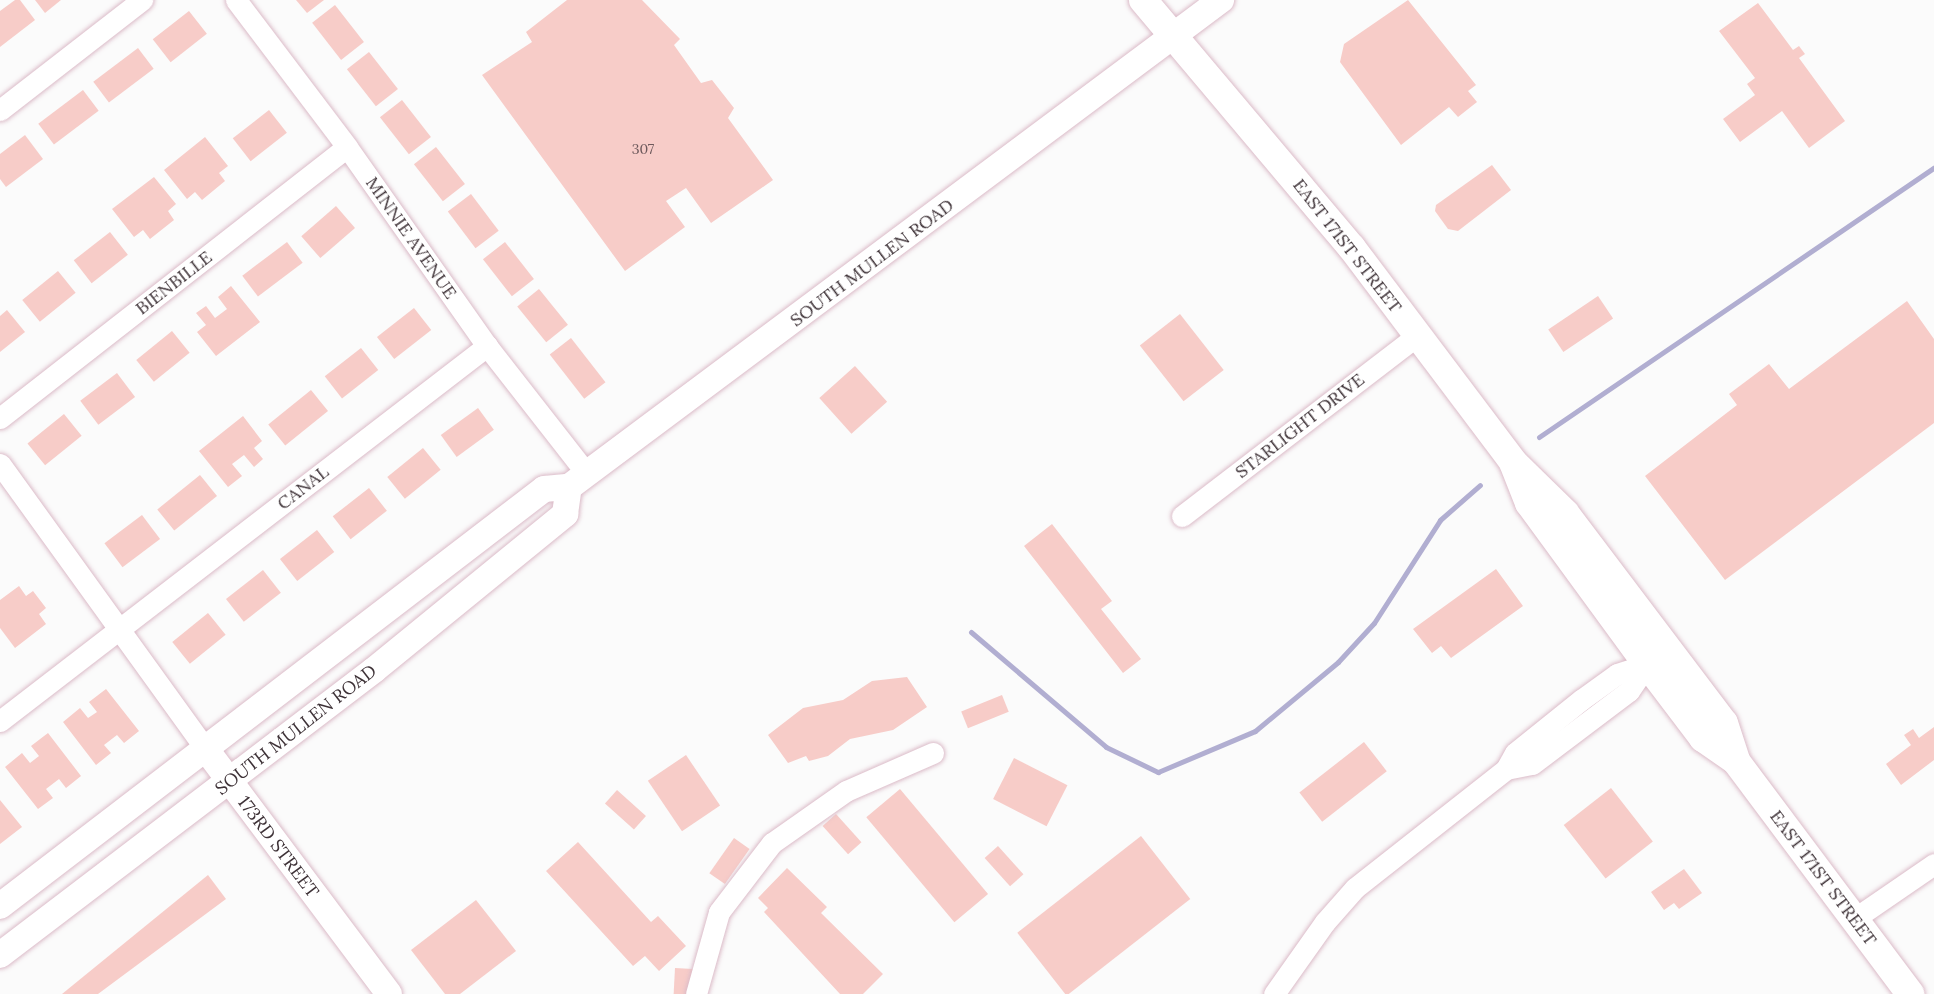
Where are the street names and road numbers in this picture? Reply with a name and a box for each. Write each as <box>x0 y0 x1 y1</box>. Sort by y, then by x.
street label: MINNIE AVENUE <box>361 173 461 303</box>
street label: EAST 171ST STREET <box>1288 175 1406 317</box>
street label: SOUTH MULLEN ROAD <box>786 195 958 331</box>
street label: BIENBILLE <box>131 246 217 320</box>
street label: STARLIGHT DRIVE <box>1231 369 1369 483</box>
street label: CANAL <box>273 461 333 515</box>
street label: SOUTH MULLEN ROAD <box>211 660 381 800</box>
street label: 173RD STREET <box>233 792 323 902</box>
street label: EAST 171ST STREET <box>1765 806 1881 950</box>

